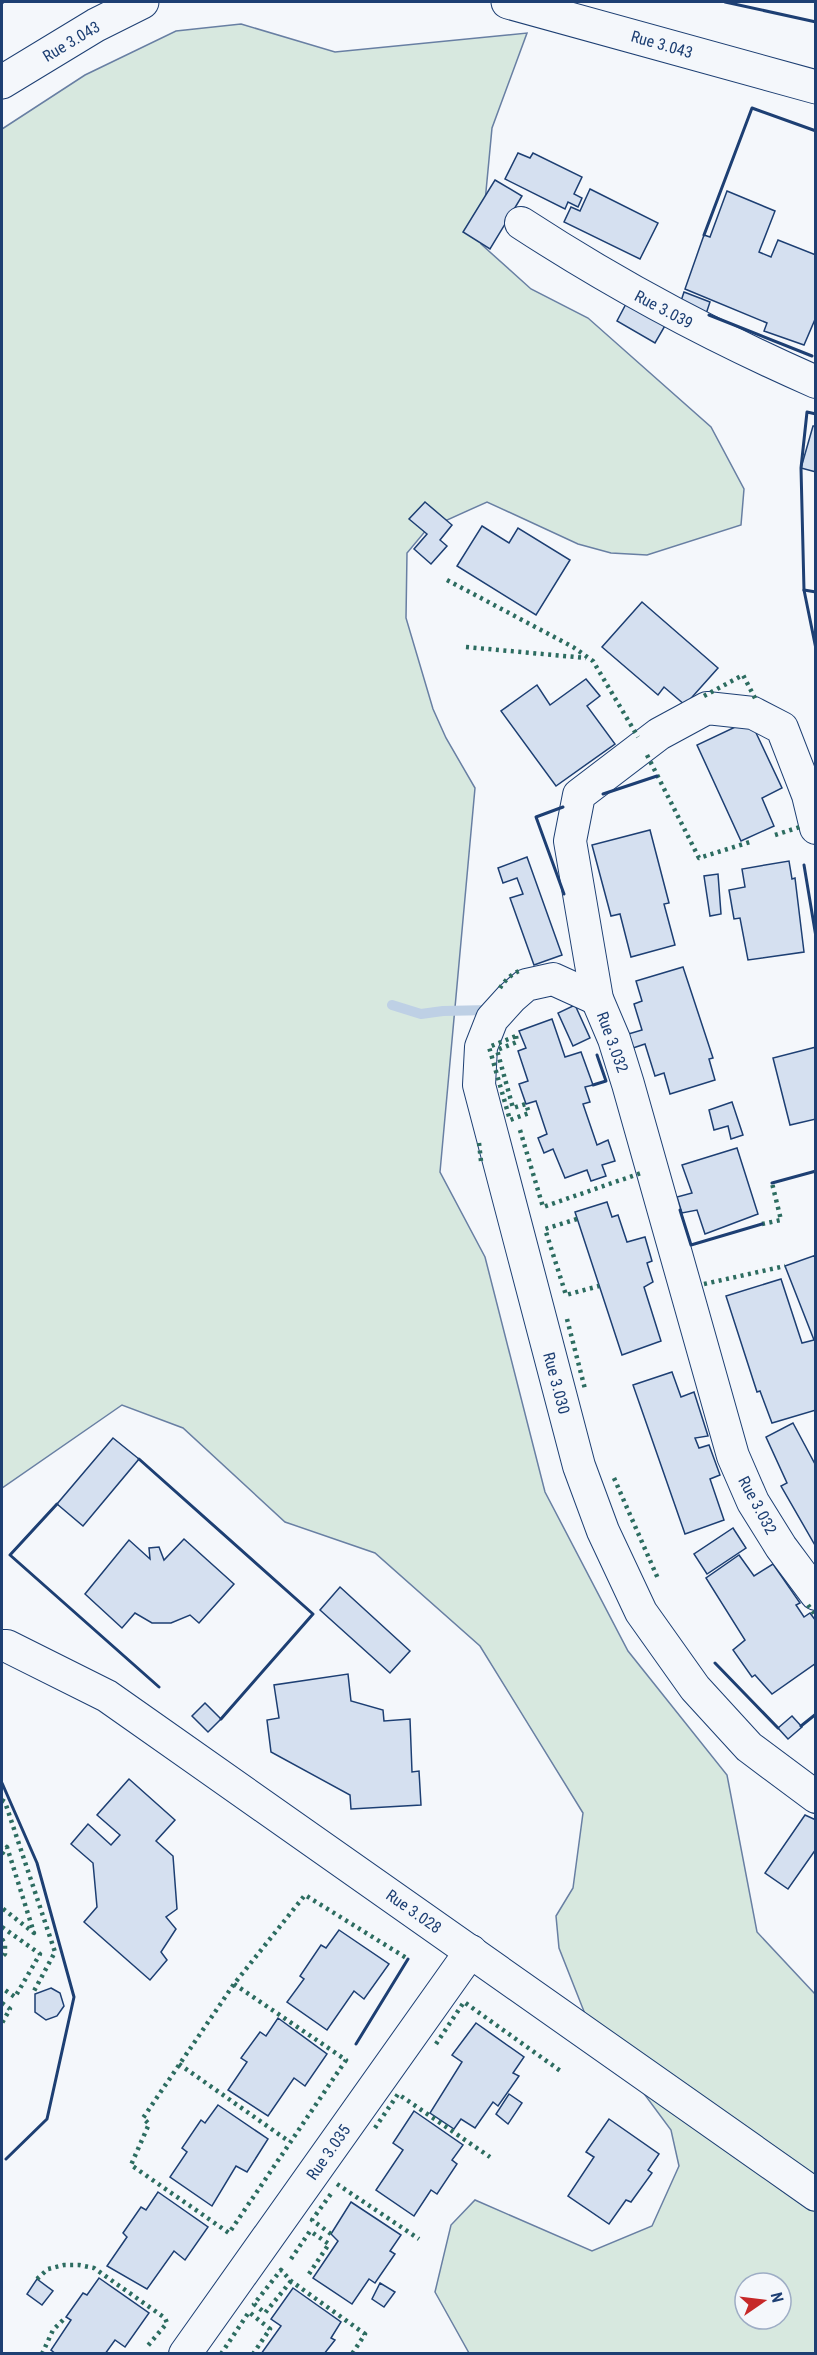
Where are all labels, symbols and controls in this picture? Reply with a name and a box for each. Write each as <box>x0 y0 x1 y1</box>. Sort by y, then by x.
street label: Rue 3.043 <box>39 17 103 66</box>
street label: Rue 3.043 <box>629 27 695 62</box>
street label: Rue 3.039 <box>631 286 696 333</box>
street label: Rue 3.032 <box>593 1009 632 1075</box>
street label: Rue 3.030 <box>539 1350 574 1416</box>
street label: Rue 3.032 <box>734 1473 781 1538</box>
street label: Rue 3.028 <box>382 1885 445 1937</box>
street label: Rue 3.035 <box>302 2121 354 2184</box>
north arrow <box>733 2271 793 2331</box>
text: N <box>767 2290 787 2305</box>

